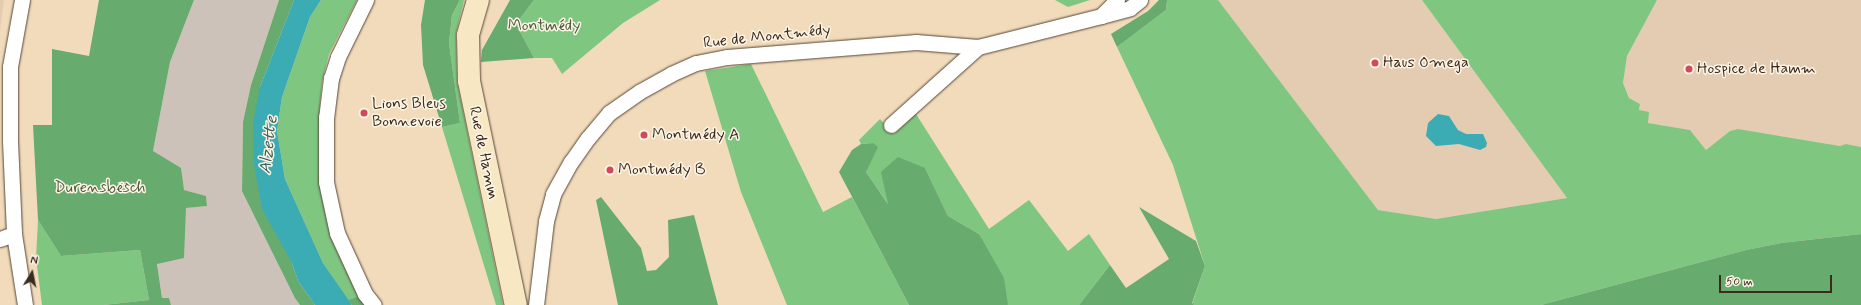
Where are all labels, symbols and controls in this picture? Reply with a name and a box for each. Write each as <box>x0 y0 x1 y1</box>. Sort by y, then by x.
park label: Montmédy <box>508 16 580 36</box>
street label: Rue de Montmédy <box>706 21 828 53</box>
place label: Haus Omega <box>1383 53 1467 73</box>
marker: Haus Omega <box>1370 58 1380 68</box>
place label: Hospice de Hamm <box>1697 59 1820 79</box>
marker: Hospice de Hamm <box>1684 64 1694 74</box>
place label: Lions Bleus Bonnevoie <box>372 94 446 132</box>
street label: Rue de Hamm <box>463 103 503 203</box>
marker: Lions Bleus Bonnevoie <box>359 108 369 118</box>
water label: Alzette <box>255 115 283 175</box>
place label: Montmédy A <box>652 125 739 145</box>
marker: Montmédy A <box>639 130 649 140</box>
place label: Montmédy B <box>618 160 705 180</box>
marker: Montmédy B <box>605 165 615 175</box>
park label: Durensbësch <box>54 178 146 198</box>
north arrow <box>12 253 52 293</box>
text: N <box>29 254 39 269</box>
scale bar <box>1721 267 1834 293</box>
text: 50 m <box>1726 274 1753 290</box>

